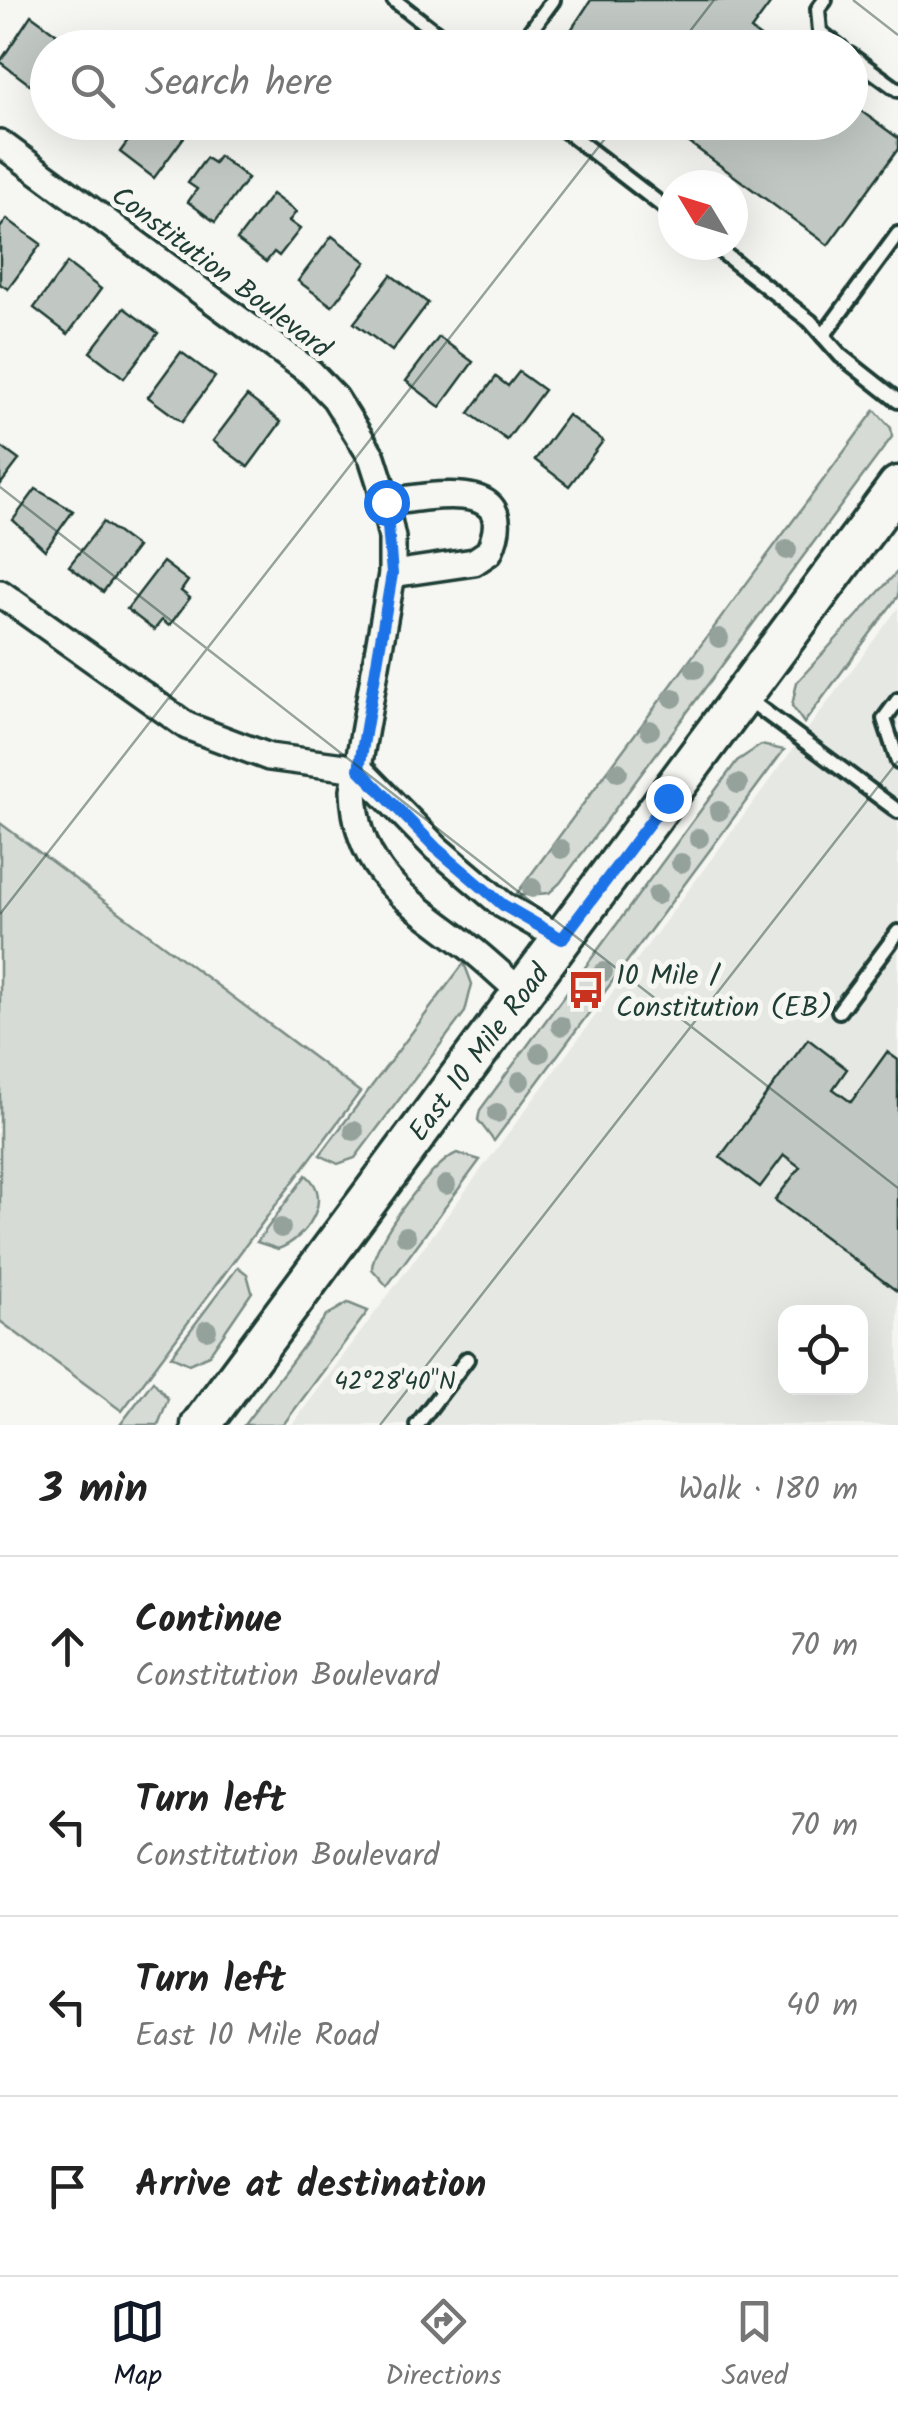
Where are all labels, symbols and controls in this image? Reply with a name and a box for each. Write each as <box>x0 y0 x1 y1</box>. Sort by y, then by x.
search box <box>30 30 868 140</box>
text: Search here <box>145 55 332 115</box>
icon: search <box>65 58 120 113</box>
north arrow <box>658 170 748 260</box>
street label: Constitution Boulevard <box>101 175 341 372</box>
route start <box>364 480 410 526</box>
route end <box>646 776 692 822</box>
street label: East 10 Mile Road <box>398 954 563 1152</box>
place label: 10 Mile / Constitution (EB) <box>616 954 832 1031</box>
bus stop icon: 10 Mile / Constitution (EB) <box>565 969 607 1011</box>
map controls <box>778 1305 868 1395</box>
button: locate <box>778 1305 868 1395</box>
text: 42°28'40"N <box>334 1362 456 1402</box>
text: 3 min <box>40 1457 148 1524</box>
text: Walk · 180 m <box>678 1465 858 1516</box>
text: Continue <box>135 1591 282 1651</box>
icon: ahead <box>40 1619 95 1674</box>
text: 70 m <box>789 1621 858 1672</box>
text: Constitution Boulevard <box>135 1651 439 1702</box>
text: Turn left <box>135 1771 286 1831</box>
icon: left <box>40 1799 95 1854</box>
text: 70 m <box>789 1801 858 1852</box>
text: Constitution Boulevard <box>135 1831 439 1882</box>
text: Turn left <box>135 1951 286 2011</box>
icon: left <box>40 1979 95 2034</box>
text: 40 m <box>786 1981 858 2032</box>
text: East 10 Mile Road <box>135 2011 379 2062</box>
text: Arrive at destination <box>135 2156 486 2216</box>
icon: arrive <box>40 2159 95 2214</box>
tab: Map <box>110 2294 165 2399</box>
tab: Directions <box>385 2294 501 2399</box>
tab: Saved <box>722 2294 788 2399</box>

